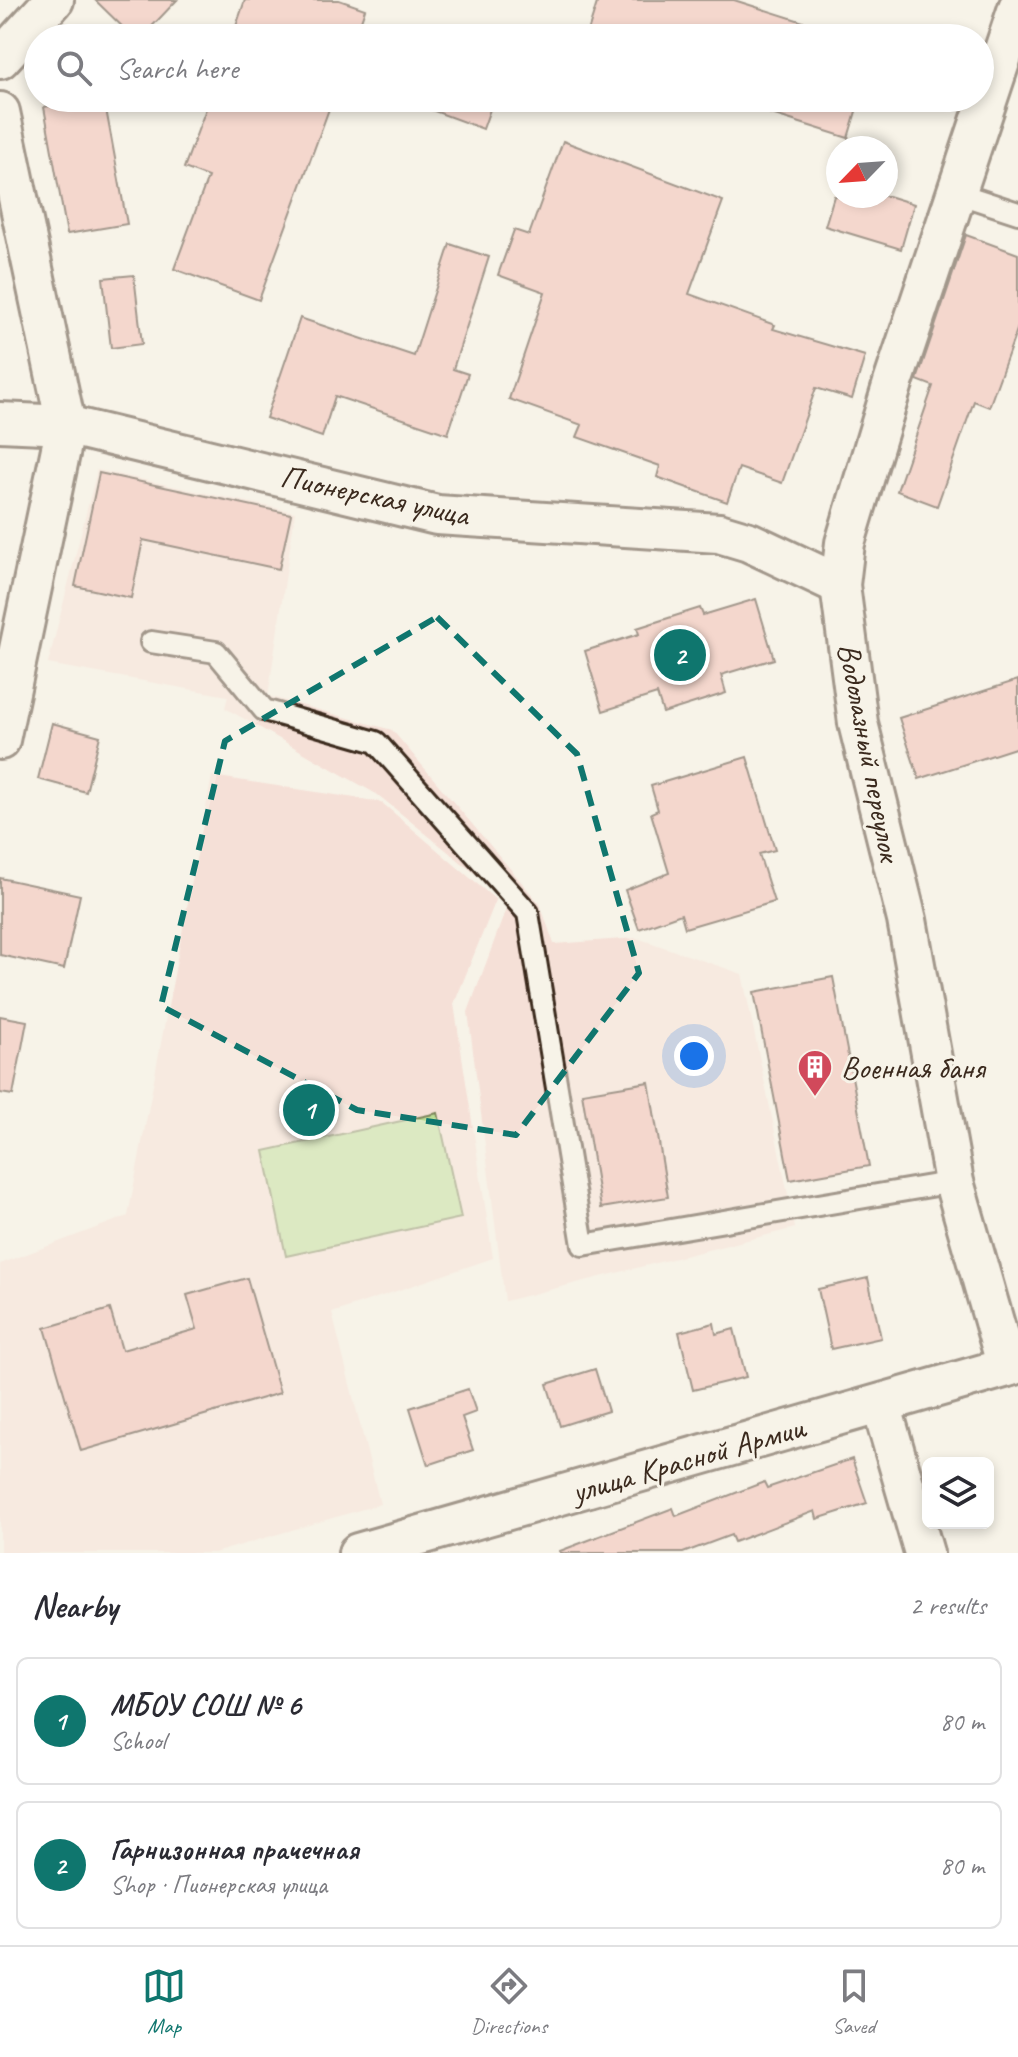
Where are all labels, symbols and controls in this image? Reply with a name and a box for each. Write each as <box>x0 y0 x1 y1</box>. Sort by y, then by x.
search box <box>24 24 994 112</box>
icon: search <box>52 46 96 90</box>
text: Search here <box>116 49 238 87</box>
north arrow <box>826 136 898 208</box>
street label: Пионерская улица <box>277 456 475 536</box>
pin: 2 <box>654 625 706 685</box>
street label: Водолазный переулок <box>828 640 911 868</box>
your location <box>674 1036 714 1076</box>
place label: Военная баня <box>841 1047 987 1088</box>
building icon: Военная баня <box>796 1048 834 1098</box>
pin: 1 <box>283 1080 335 1140</box>
street label: улица Красной Армии <box>565 1406 811 1513</box>
map controls <box>922 1457 994 1529</box>
button: layers <box>922 1457 994 1529</box>
text: Nearby <box>32 1584 118 1627</box>
text: 2 results <box>910 1589 986 1622</box>
text: МБОУ СОШ № 6 <box>110 1686 301 1724</box>
text: 1 <box>54 1705 66 1738</box>
text: 80 m <box>940 1705 984 1738</box>
text: School <box>110 1724 166 1757</box>
text: Гарнизонная прачечная <box>110 1830 359 1868</box>
text: 2 <box>54 1849 66 1882</box>
text: 80 m <box>940 1849 984 1882</box>
text: Shop · Пионерская улица <box>110 1868 327 1901</box>
tab: Map <box>142 1964 186 2040</box>
tab: Directions <box>471 1964 547 2040</box>
tab: Saved <box>832 1964 876 2040</box>

